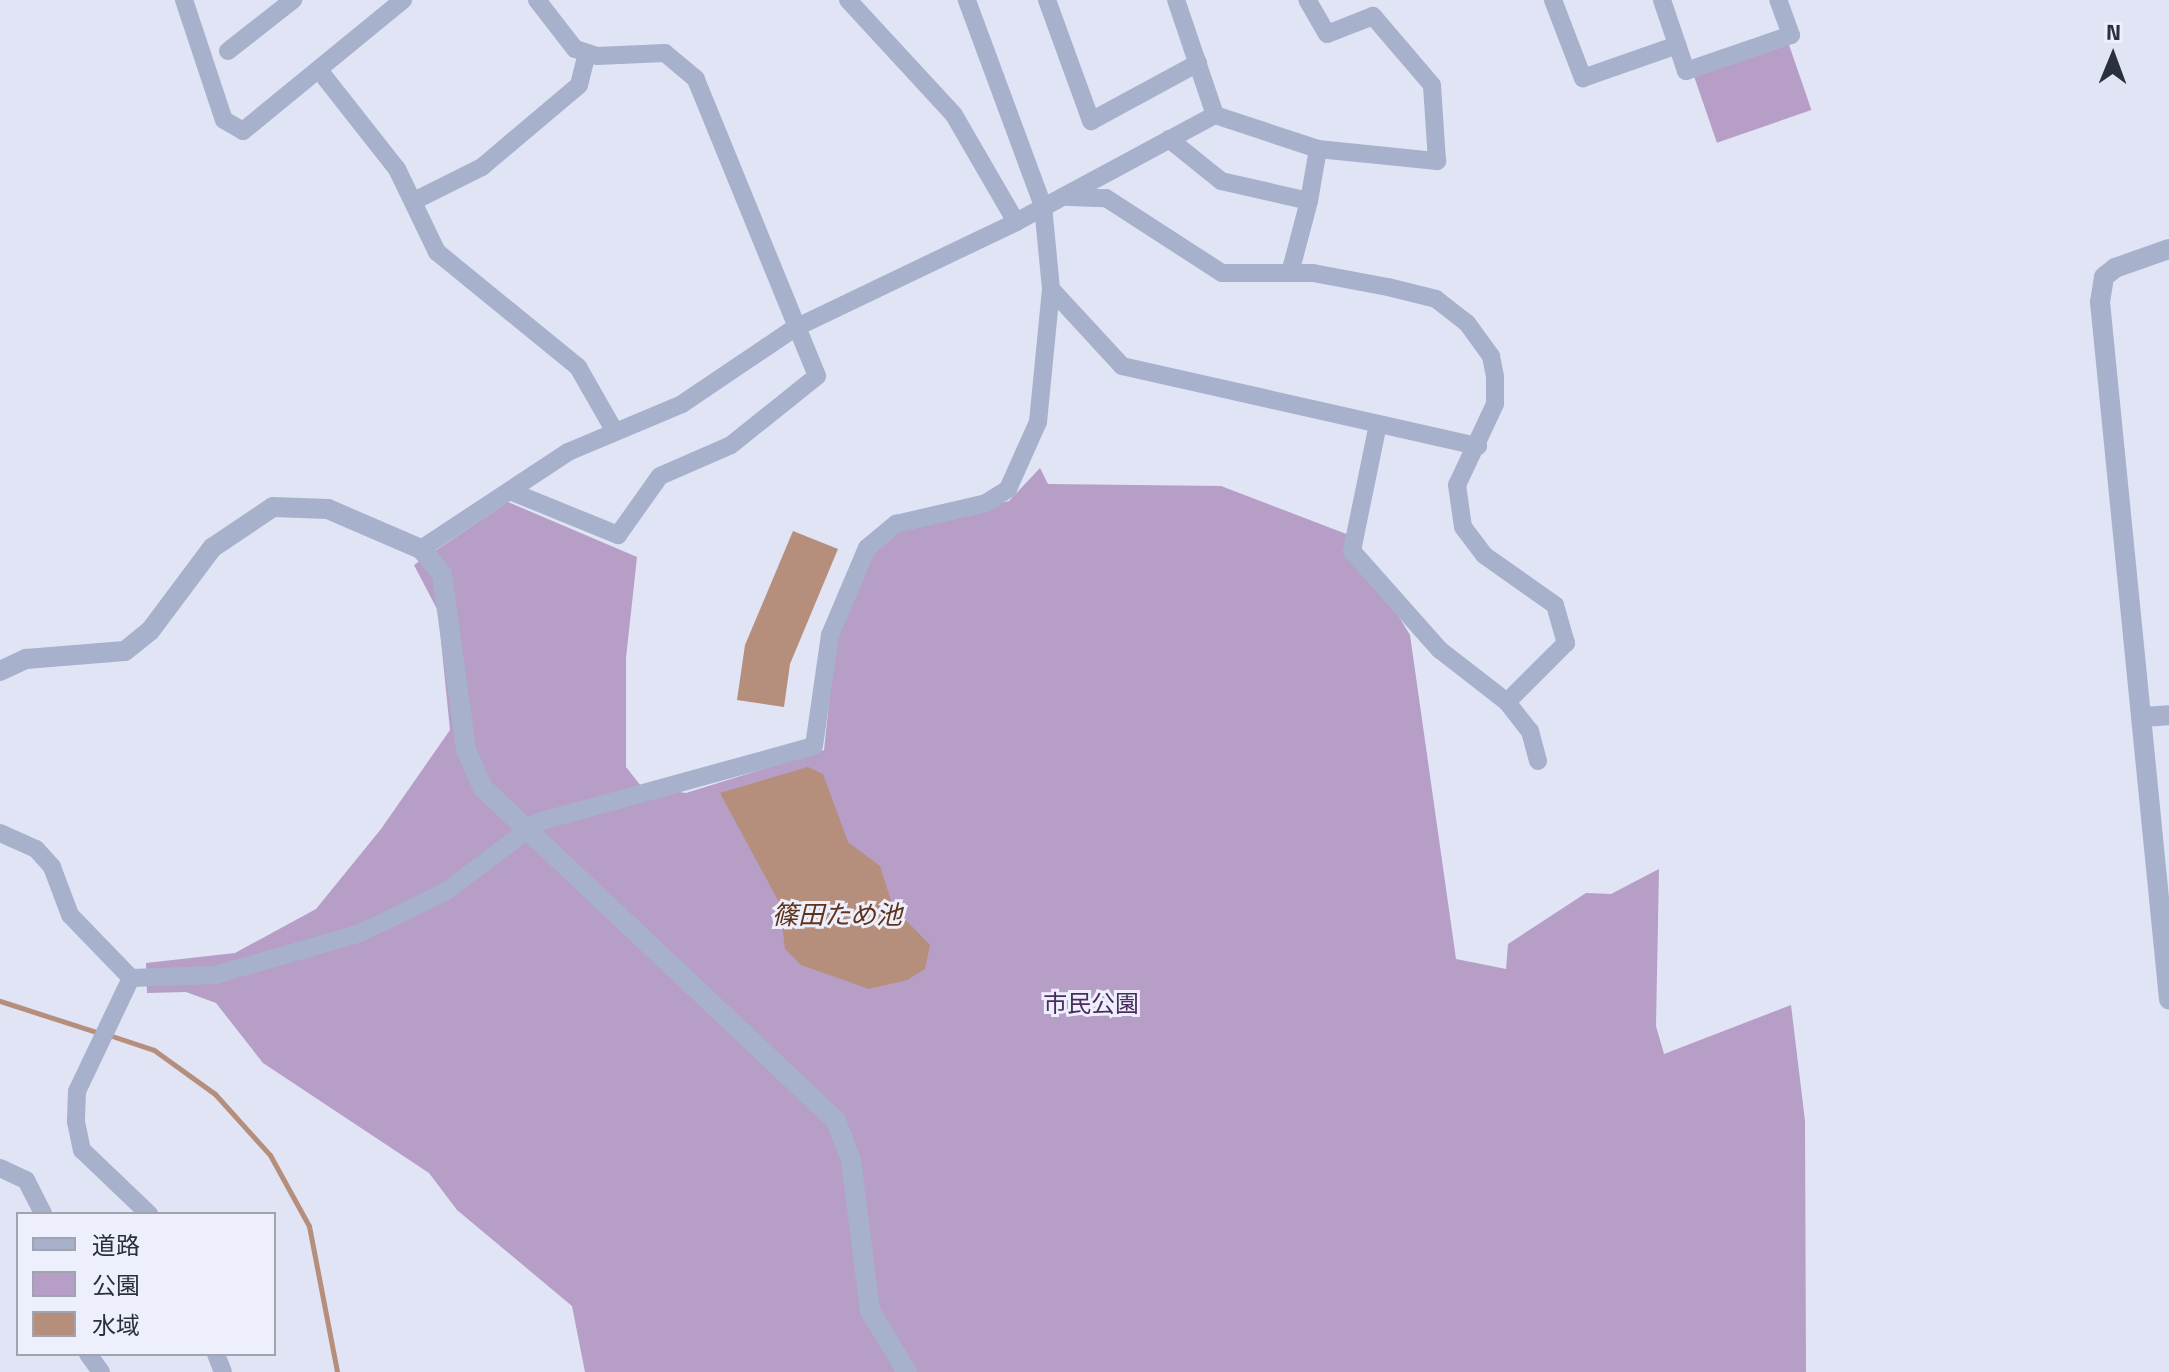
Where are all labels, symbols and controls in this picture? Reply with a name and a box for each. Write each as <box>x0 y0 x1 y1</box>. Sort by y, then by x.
text: N <box>2105 15 2121 49</box>
north arrow <box>2073 16 2153 96</box>
water label: 篠田ため池 <box>772 899 902 931</box>
park label: 市民公園 <box>1043 990 1139 1018</box>
legend <box>16 1212 276 1356</box>
text: 道路 <box>92 1227 140 1263</box>
text: 公園 <box>92 1267 140 1303</box>
text: 水域 <box>92 1307 140 1343</box>

